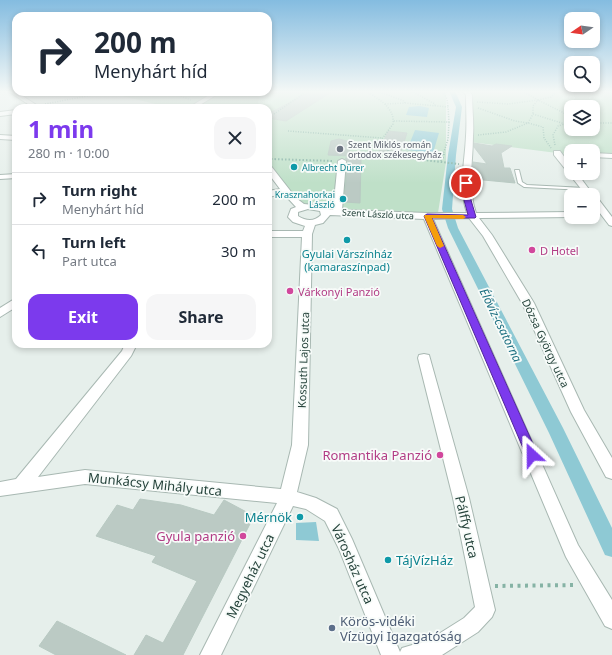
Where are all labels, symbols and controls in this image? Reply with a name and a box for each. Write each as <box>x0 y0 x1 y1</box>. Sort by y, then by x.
north arrow <box>564 12 600 48</box>
map controls <box>564 12 600 224</box>
text: 200 m <box>94 23 177 61</box>
icon: right <box>28 28 80 80</box>
button: search <box>564 56 600 92</box>
text: Menyhárt híd <box>94 59 207 83</box>
button: layers <box>564 100 600 136</box>
text: 1 min <box>28 112 94 145</box>
button: close <box>214 117 256 159</box>
place label: Szent Miklós román ortodox székesegyház <box>348 138 442 161</box>
text: 280 m · 10:00 <box>28 144 109 162</box>
marker: Szent Miklós román ortodox székesegyház <box>335 144 345 154</box>
button: + <box>564 144 600 180</box>
place label: Albrecht Dürer <box>302 161 364 174</box>
marker: Albrecht Dürer <box>289 162 299 172</box>
pin <box>449 166 483 200</box>
icon: arrive <box>455 172 477 194</box>
text: Turn right <box>62 180 137 200</box>
icon: right <box>28 188 50 210</box>
place label: Krasznahorkai László <box>275 188 335 211</box>
button: − <box>564 188 600 224</box>
text: 200 m <box>212 189 256 209</box>
marker: Krasznahorkai László <box>338 194 348 204</box>
text: Menyhárt híd <box>62 200 144 218</box>
street label: Szent László utca <box>342 206 414 222</box>
text: Turn left <box>62 232 126 252</box>
marker: Gyulai Várszínház (kamaraszínpad) <box>342 235 352 245</box>
icon: left <box>28 240 50 262</box>
text: 30 m <box>221 241 256 261</box>
place label: D Hotel <box>540 243 579 258</box>
marker: D Hotel <box>527 245 537 255</box>
place label: Gyulai Várszínház (kamaraszínpad) <box>302 246 392 274</box>
text: Part utca <box>62 252 117 270</box>
place label: Várkonyi Panzió <box>298 284 380 299</box>
water label: Élővíz-csatorna <box>476 285 526 365</box>
marker: Várkonyi Panzió <box>285 286 295 296</box>
button: Exit <box>28 294 138 340</box>
button: Share <box>146 294 256 340</box>
street label: Dózsa György utca <box>519 296 573 390</box>
street label: Kossuth Lajos utca <box>294 312 312 408</box>
position arrow <box>511 434 553 476</box>
place label: Romantika Panzió <box>322 446 432 464</box>
marker: Romantika Panzió <box>435 450 445 460</box>
street label: Munkácsy Mihály utca <box>87 468 223 500</box>
street label: Pálffy utca <box>451 494 483 560</box>
place label: Mérnök <box>245 508 292 526</box>
marker: Mérnök <box>295 512 305 522</box>
street label: Városház utca <box>327 521 379 607</box>
place label: Gyula panzió <box>156 527 235 545</box>
street label: Megyeház utca <box>222 531 278 621</box>
marker: Gyula panzió <box>238 531 248 541</box>
place label: TájVízHáz <box>396 551 453 569</box>
marker: TájVízHáz <box>383 555 393 565</box>
place label: Körös-vidéki Vízügyi Igazgatóság <box>340 612 462 645</box>
marker: Körös-vidéki Vízügyi Igazgatóság <box>327 623 337 633</box>

